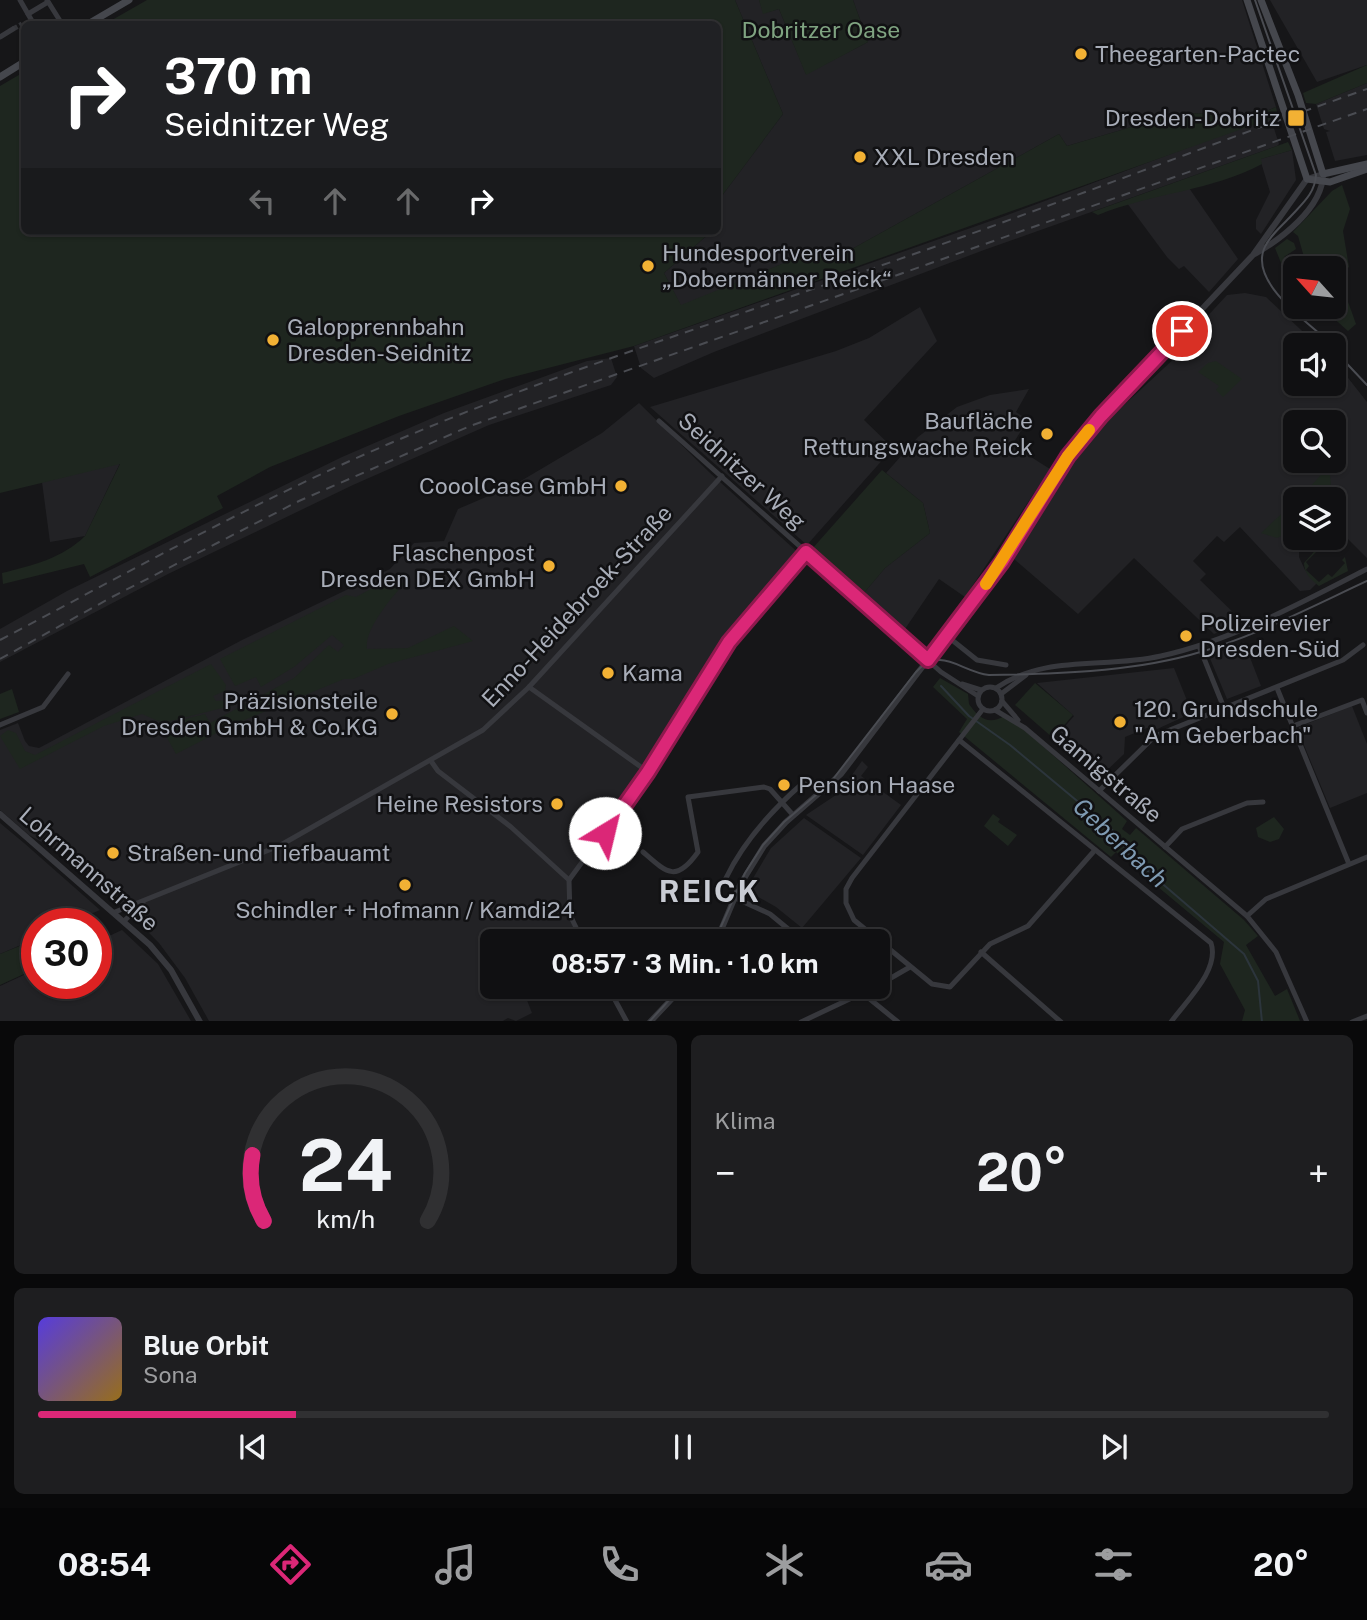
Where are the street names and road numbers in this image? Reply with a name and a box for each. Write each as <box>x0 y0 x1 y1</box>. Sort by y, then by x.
street label: Seidnitzer Weg <box>673 406 812 535</box>
street label: Enno-Heidebroek-Straße <box>476 499 677 712</box>
street label: Gamigstraße <box>1045 719 1168 828</box>
street label: Lohrmannstraße <box>14 801 164 936</box>

